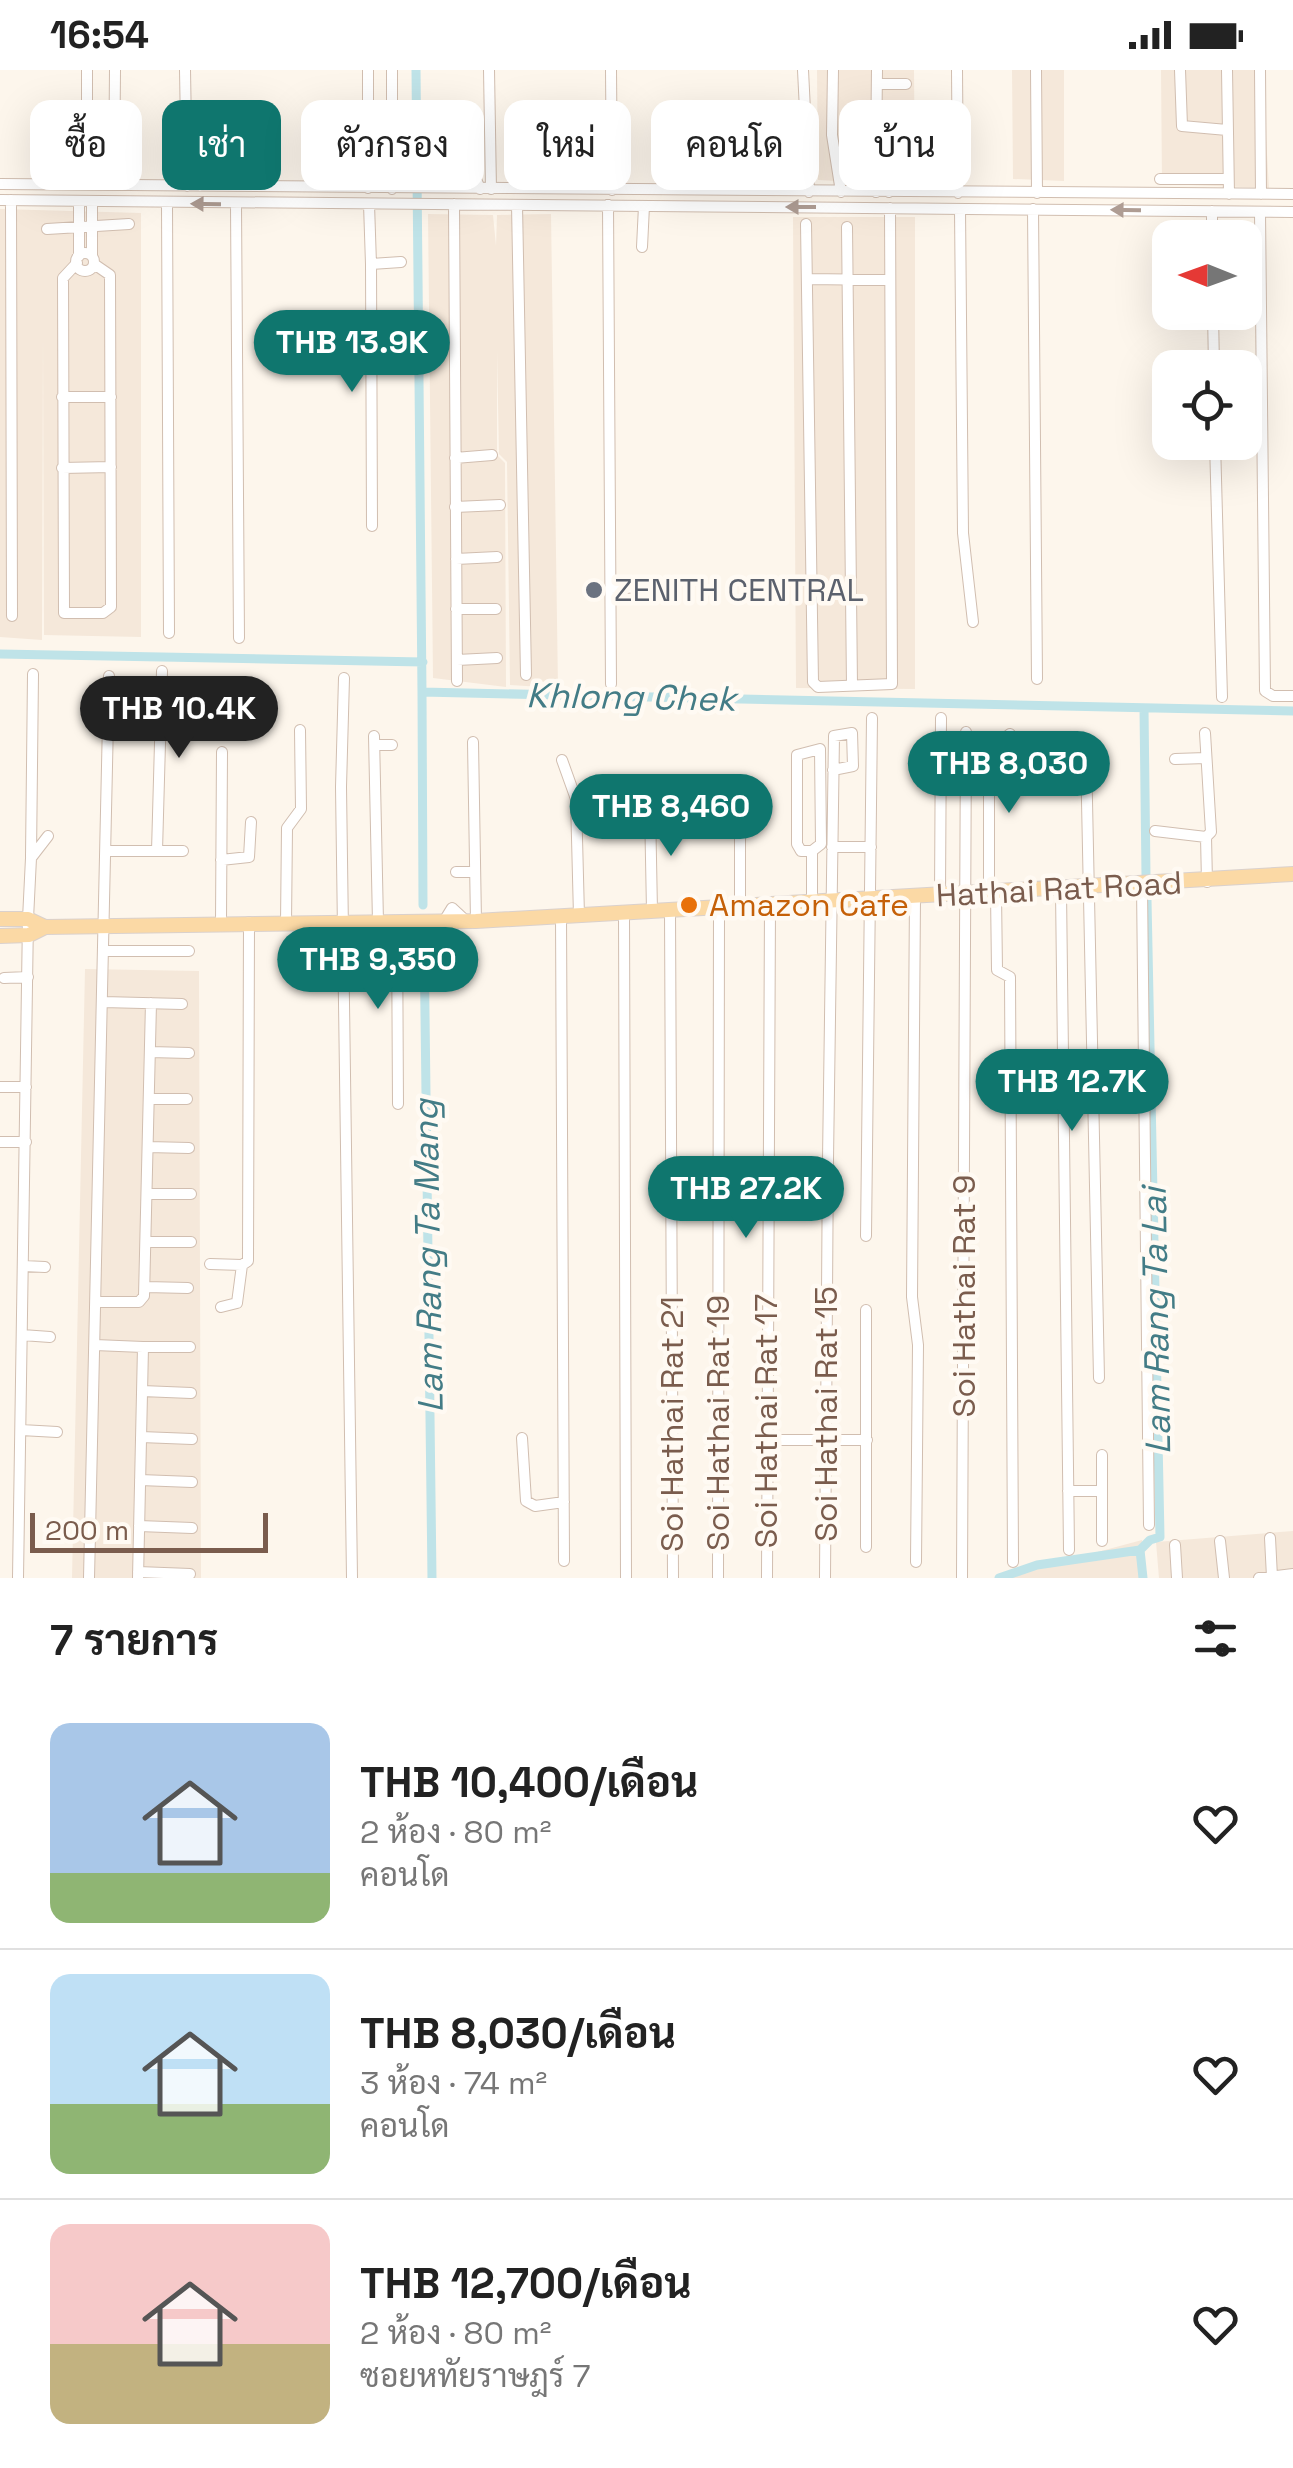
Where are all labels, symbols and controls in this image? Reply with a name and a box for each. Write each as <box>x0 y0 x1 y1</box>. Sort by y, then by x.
text: 16:54 <box>50 11 149 59</box>
chip: ซื้อ <box>30 100 142 190</box>
chip: เช่า <box>162 100 281 190</box>
chip: ตัวกรอง <box>301 100 484 190</box>
chip: ใหม่ <box>504 100 631 190</box>
chip: คอนโด <box>651 100 819 190</box>
chip: บ้าน <box>839 100 971 190</box>
one-way arrow <box>190 196 222 212</box>
one-way arrow <box>784 199 816 215</box>
one-way arrow <box>1109 202 1141 218</box>
north arrow <box>1152 220 1262 330</box>
map controls <box>1152 220 1262 460</box>
pin: THB 13.9K <box>238 310 466 395</box>
text: THB 13.9K <box>276 322 428 362</box>
button: locate <box>1152 350 1262 460</box>
place label: ZENITH CENTRAL <box>614 570 864 610</box>
marker: ZENITH CENTRAL <box>583 579 605 601</box>
water label: Khlong Chek <box>526 673 740 721</box>
pin: THB 10.4K <box>65 676 293 761</box>
text: THB 10.4K <box>102 688 256 728</box>
pin: THB 8,030 <box>895 731 1123 816</box>
text: THB 8,030 <box>930 743 1088 783</box>
pin: THB 8,460 <box>557 774 785 859</box>
text: THB 8,460 <box>592 786 750 826</box>
street label: Hathai Rat Road <box>935 863 1183 915</box>
place label: Amazon Cafe <box>709 885 909 925</box>
marker: Amazon Cafe <box>678 894 700 916</box>
pin: THB 9,350 <box>264 927 492 1012</box>
text: THB 9,350 <box>299 939 457 979</box>
pin: THB 12.7K <box>958 1049 1186 1134</box>
text: THB 12.7K <box>998 1061 1146 1101</box>
water label: Lam Rang Ta Mang <box>403 1097 453 1413</box>
pin: THB 27.2K <box>632 1156 860 1241</box>
text: THB 27.2K <box>670 1168 822 1208</box>
street label: Soi Hathai Rat 9 <box>944 1175 984 1417</box>
water label: Lam Rang Ta Lai <box>1132 1183 1180 1455</box>
street label: Soi Hathai Rat 15 <box>806 1286 846 1542</box>
street label: Soi Hathai Rat 17 <box>746 1294 786 1548</box>
street label: Soi Hathai Rat 19 <box>698 1295 738 1551</box>
street label: Soi Hathai Rat 21 <box>652 1296 692 1552</box>
scale bar <box>30 1508 268 1552</box>
text: 200 m <box>45 1512 129 1548</box>
icon: filters <box>1188 1611 1243 1666</box>
text: 7 รายการ <box>50 1614 218 1667</box>
text: THB 10,400/เดือน <box>360 1756 698 1809</box>
icon: home <box>130 1763 250 1883</box>
icon: heart <box>1188 1796 1243 1851</box>
text: 2 ห้อง · 80 m² <box>360 1812 552 1852</box>
text: คอนโด <box>360 1855 450 1895</box>
text: THB 8,030/เดือน <box>360 2007 676 2060</box>
icon: home <box>130 2014 250 2134</box>
icon: heart <box>1188 2047 1243 2102</box>
text: 3 ห้อง · 74 m² <box>360 2063 547 2103</box>
text: คอนโด <box>360 2106 450 2146</box>
text: THB 12,700/เดือน <box>360 2257 692 2310</box>
icon: home <box>130 2264 250 2384</box>
icon: heart <box>1188 2297 1243 2352</box>
text: 2 ห้อง · 80 m² <box>360 2313 552 2353</box>
text: ซอยหทัยราษฎร์ 7 <box>360 2356 591 2396</box>

